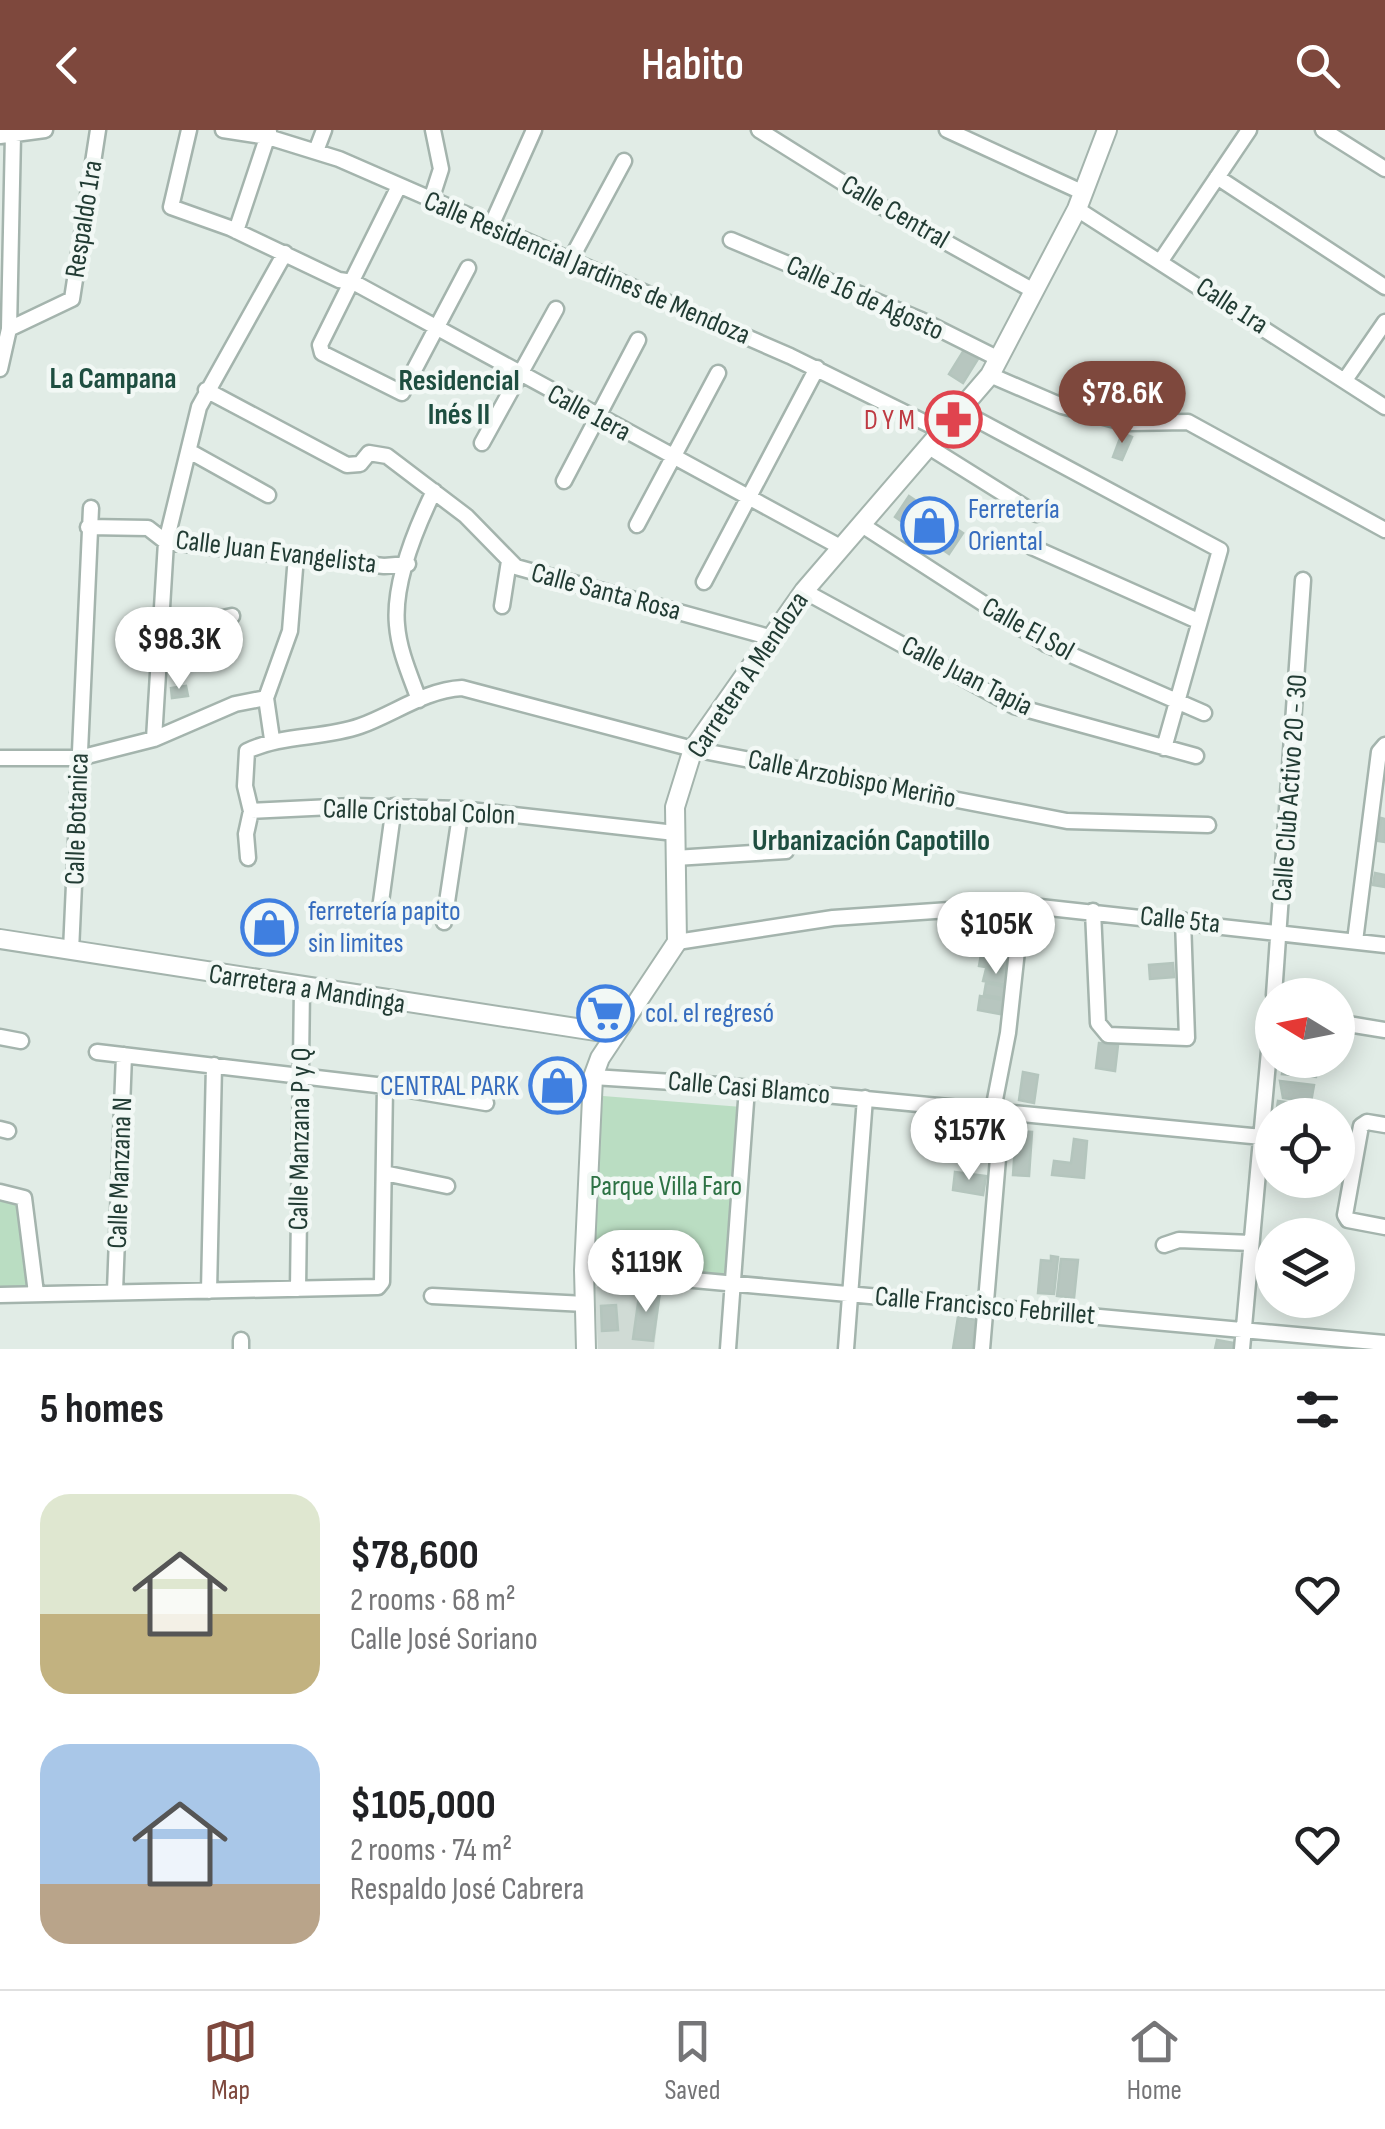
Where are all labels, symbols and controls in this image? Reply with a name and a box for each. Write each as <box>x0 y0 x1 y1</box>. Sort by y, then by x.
icon: back <box>40 38 95 93</box>
text: Habito <box>641 38 744 93</box>
icon: search <box>1290 38 1345 93</box>
street label: Respaldo 1ra <box>58 158 110 280</box>
street label: Calle Central <box>835 168 955 256</box>
street label: Calle Residencial Jardines de Mendoza <box>419 184 755 352</box>
street label: Calle 16 de Agosto <box>781 249 949 347</box>
street label: Calle 1ra <box>1190 271 1274 341</box>
district label: La Campana <box>49 361 177 397</box>
pin: $78.6K <box>1041 361 1203 446</box>
district label: Residencial Inés II <box>398 363 520 433</box>
text: $78.6K <box>1081 374 1163 413</box>
street label: Calle 1era <box>542 377 636 449</box>
pharmacy icon: D Y M <box>924 390 984 450</box>
place label: D Y M <box>864 404 915 437</box>
place label: Ferretería Oriental <box>968 493 1060 558</box>
shop icon: Ferretería Oriental <box>899 495 959 555</box>
street label: Calle Juan Evangelista <box>174 523 378 581</box>
street label: Calle Santa Rosa <box>528 556 684 628</box>
street label: Carretera A Mendoza <box>680 586 816 764</box>
street label: Calle El Sol <box>976 590 1080 668</box>
pin: $98.3K <box>98 607 260 692</box>
text: $98.3K <box>137 620 221 659</box>
street label: Calle Juan Tapia <box>896 629 1038 723</box>
street label: Calle Club Activo 20 - 30 <box>1266 673 1314 903</box>
street label: Calle Arzobispo Meriño <box>745 743 959 815</box>
street label: Calle Botanica <box>58 752 96 886</box>
street label: Calle Cristobal Colon <box>322 792 516 832</box>
district label: Urbanización Capotillo <box>752 823 990 859</box>
pin: $105K <box>926 892 1066 977</box>
place label: ferretería papito sin limites <box>308 895 461 960</box>
shop icon: ferretería papito sin limites <box>239 897 299 957</box>
street label: Calle 5ta <box>1138 899 1222 941</box>
text: $105K <box>959 905 1033 944</box>
street label: Carretera a Mandinga <box>207 957 407 1021</box>
north arrow <box>1255 978 1355 1078</box>
map controls <box>1255 978 1355 1318</box>
supermarket icon: col. el regresó <box>576 983 636 1043</box>
place label: col. el regresó <box>645 997 774 1030</box>
street label: Calle Manzana P y Q <box>282 1047 318 1231</box>
shop icon: CENTRAL PARK <box>528 1056 588 1116</box>
street label: Calle Casi Blamco <box>666 1064 832 1112</box>
place label: CENTRAL PARK <box>380 1070 519 1103</box>
street label: Calle Manzana N <box>101 1097 139 1249</box>
pin: $157K <box>899 1098 1039 1183</box>
button: locate <box>1255 1098 1355 1198</box>
text: $157K <box>933 1111 1005 1150</box>
park label: Parque Villa Faro <box>590 1170 742 1203</box>
button: layers <box>1255 1218 1355 1318</box>
pin: $119K <box>576 1230 716 1315</box>
text: $119K <box>610 1243 682 1282</box>
street label: Calle Francisco Febrillet <box>873 1280 1097 1332</box>
icon: filters <box>1290 1382 1345 1437</box>
text: 5 homes <box>40 1384 164 1435</box>
text: $78,600 <box>350 1530 479 1581</box>
icon: home <box>120 1534 240 1654</box>
icon: heart <box>1290 1567 1345 1622</box>
text: 2 rooms · 68 m² <box>350 1581 516 1620</box>
text: Calle José Soriano <box>350 1620 538 1659</box>
text: $105,000 <box>350 1780 496 1831</box>
icon: home <box>120 1784 240 1904</box>
icon: heart <box>1290 1817 1345 1872</box>
text: 2 rooms · 74 m² <box>350 1831 512 1870</box>
text: Respaldo José Cabrera <box>350 1870 584 1909</box>
tab: Map <box>203 2014 258 2107</box>
tab: Saved <box>664 2014 721 2107</box>
tab: Home <box>1127 2014 1182 2107</box>

